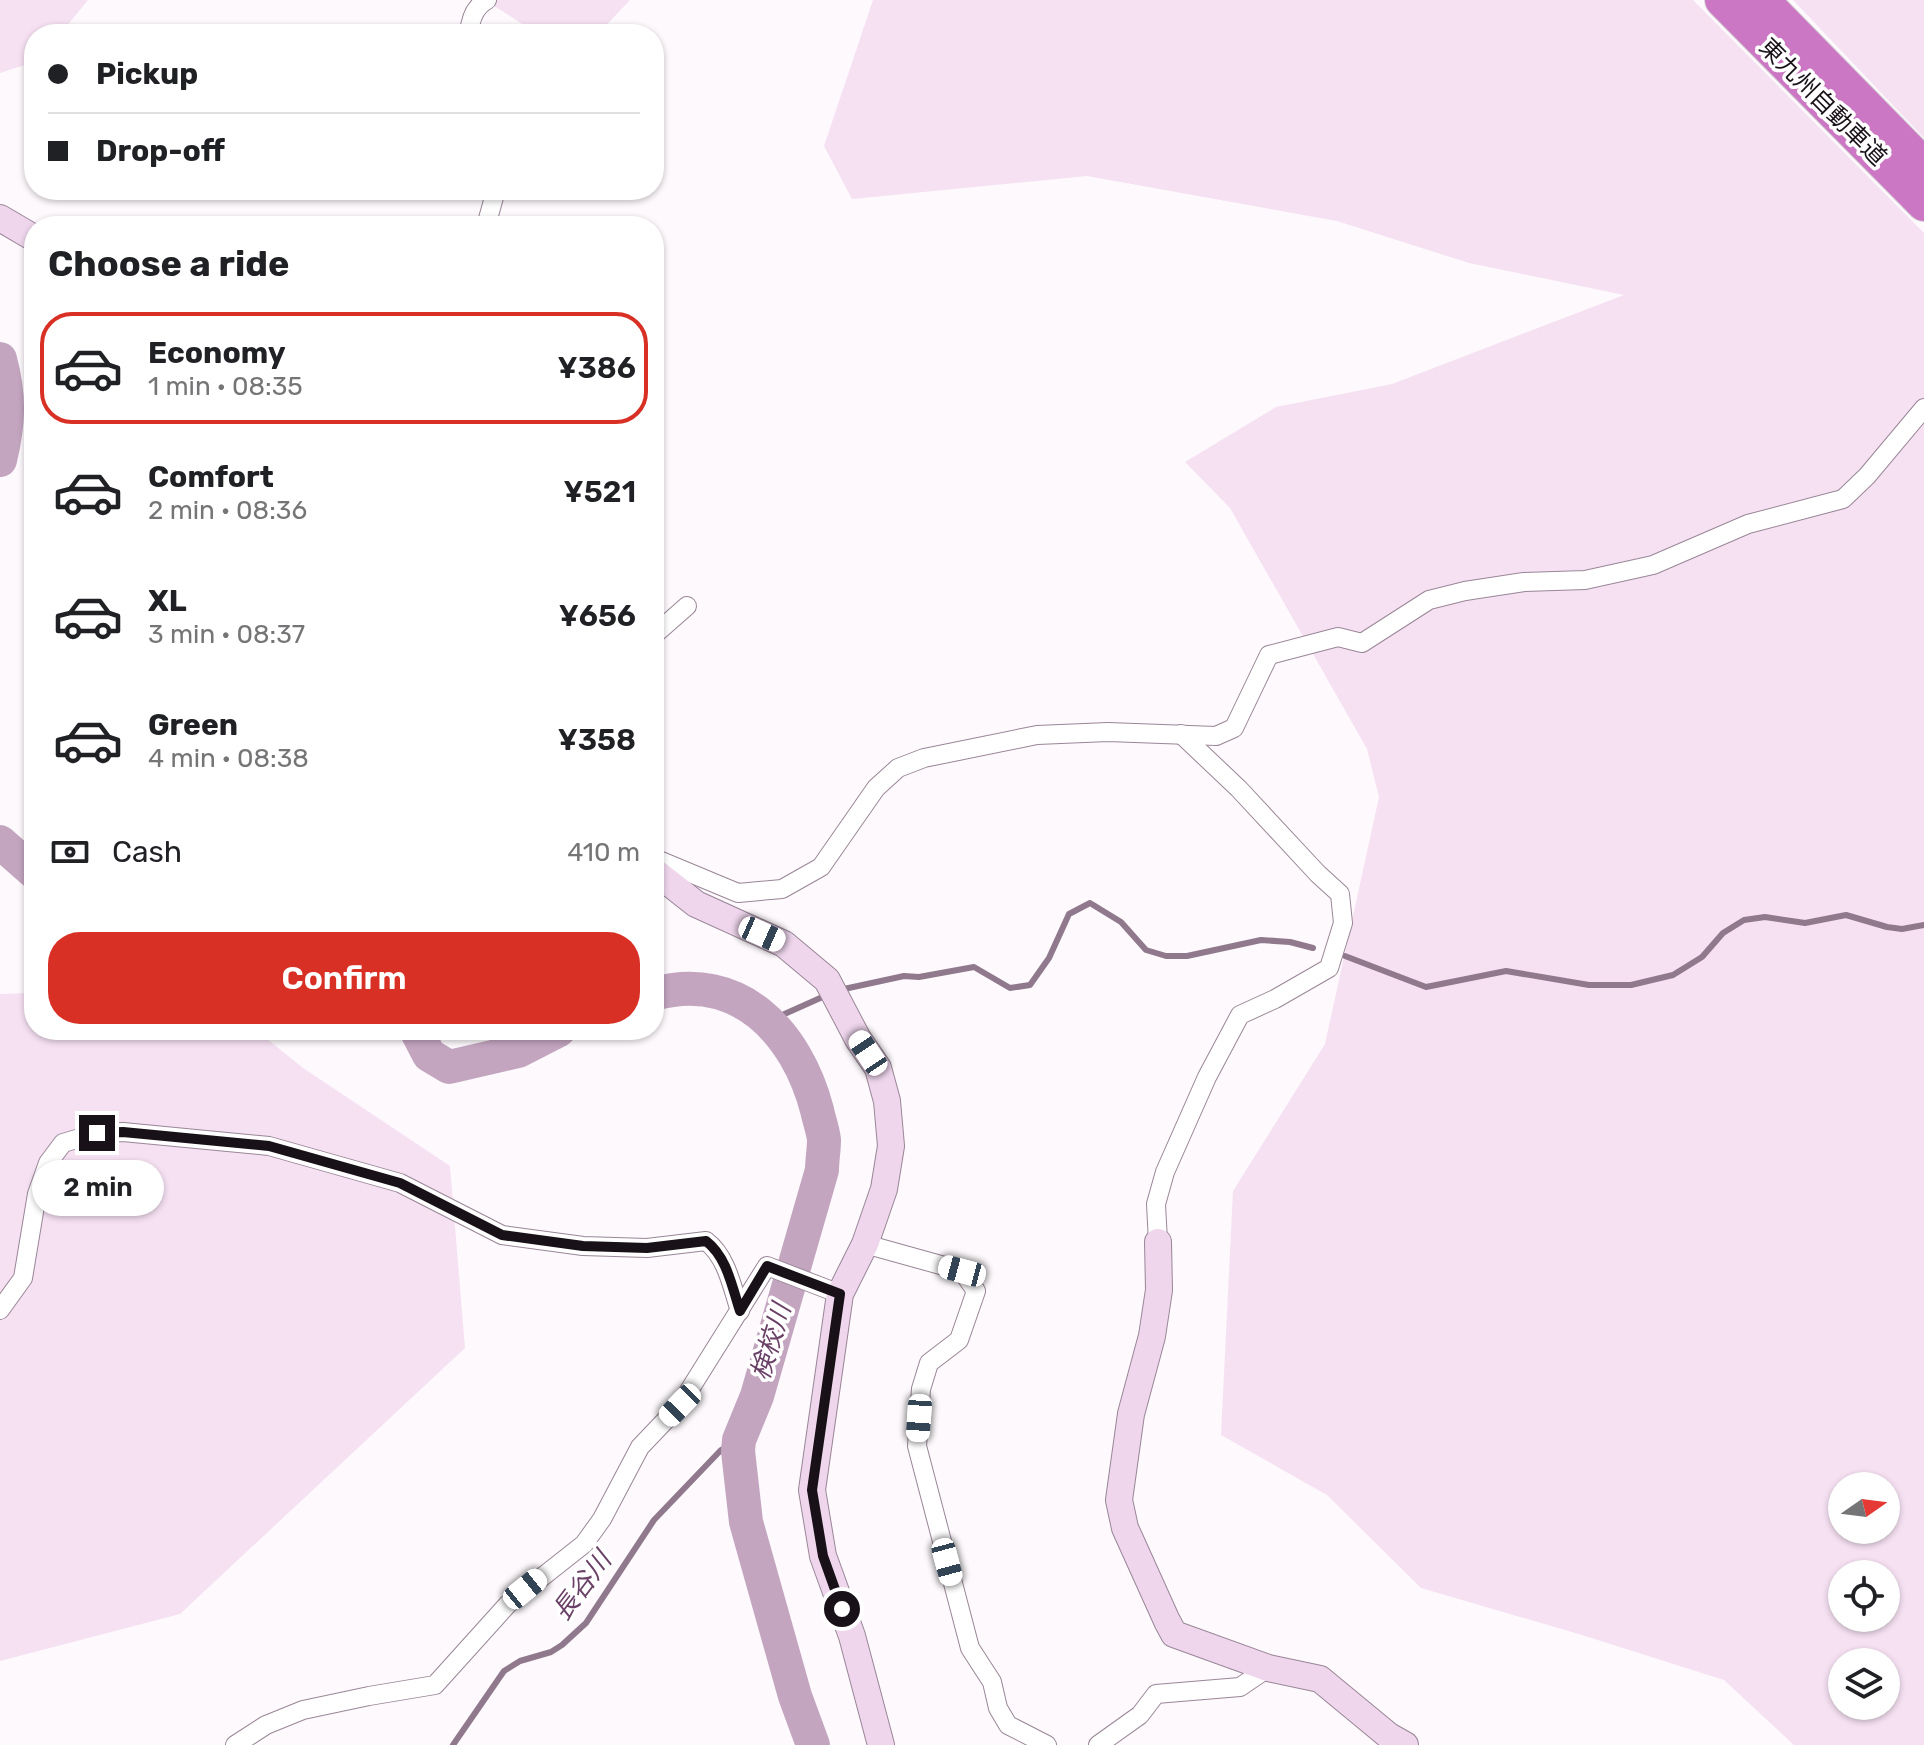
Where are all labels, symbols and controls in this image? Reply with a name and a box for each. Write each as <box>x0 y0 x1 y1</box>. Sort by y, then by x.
street label: 東九州自動車道 <box>1754 33 1892 171</box>
text: Pickup <box>96 56 198 92</box>
text: Drop-off <box>96 133 225 169</box>
text: Choose a ride <box>48 242 289 285</box>
icon: car <box>52 332 124 404</box>
text: Economy <box>148 335 286 371</box>
text: ¥386 <box>557 350 636 386</box>
text: 1 min · 08:35 <box>148 371 303 402</box>
icon: car <box>52 456 124 528</box>
text: Comfort <box>148 459 274 495</box>
text: ¥521 <box>564 474 636 510</box>
text: 2 min · 08:36 <box>148 495 307 526</box>
icon: car <box>52 580 124 652</box>
text: XL <box>148 583 187 619</box>
text: ¥656 <box>559 598 636 634</box>
text: 3 min · 08:37 <box>148 619 305 650</box>
icon: car <box>52 704 124 776</box>
text: Green <box>148 707 238 743</box>
text: ¥358 <box>558 722 636 758</box>
text: 4 min · 08:38 <box>148 743 309 774</box>
icon: cash <box>48 830 92 874</box>
text: Cash <box>112 834 182 870</box>
text: 410 m <box>567 837 640 868</box>
car <box>735 913 789 955</box>
button: Confirm <box>48 932 640 1024</box>
car <box>845 1026 891 1080</box>
route end <box>79 1115 115 1151</box>
callout: 2 min <box>31 1161 163 1217</box>
text: 2 min <box>63 1172 133 1203</box>
car <box>936 1253 988 1289</box>
water label: 検校川 <box>745 1297 798 1384</box>
car <box>655 1379 705 1431</box>
car <box>905 1393 933 1443</box>
north arrow <box>1828 1472 1900 1544</box>
map controls <box>1828 1472 1900 1720</box>
car <box>929 1536 965 1588</box>
water label: 長谷川 <box>546 1543 620 1626</box>
button: locate <box>1828 1560 1900 1632</box>
car <box>499 1565 551 1613</box>
route start <box>824 1591 860 1627</box>
button: layers <box>1828 1648 1900 1720</box>

